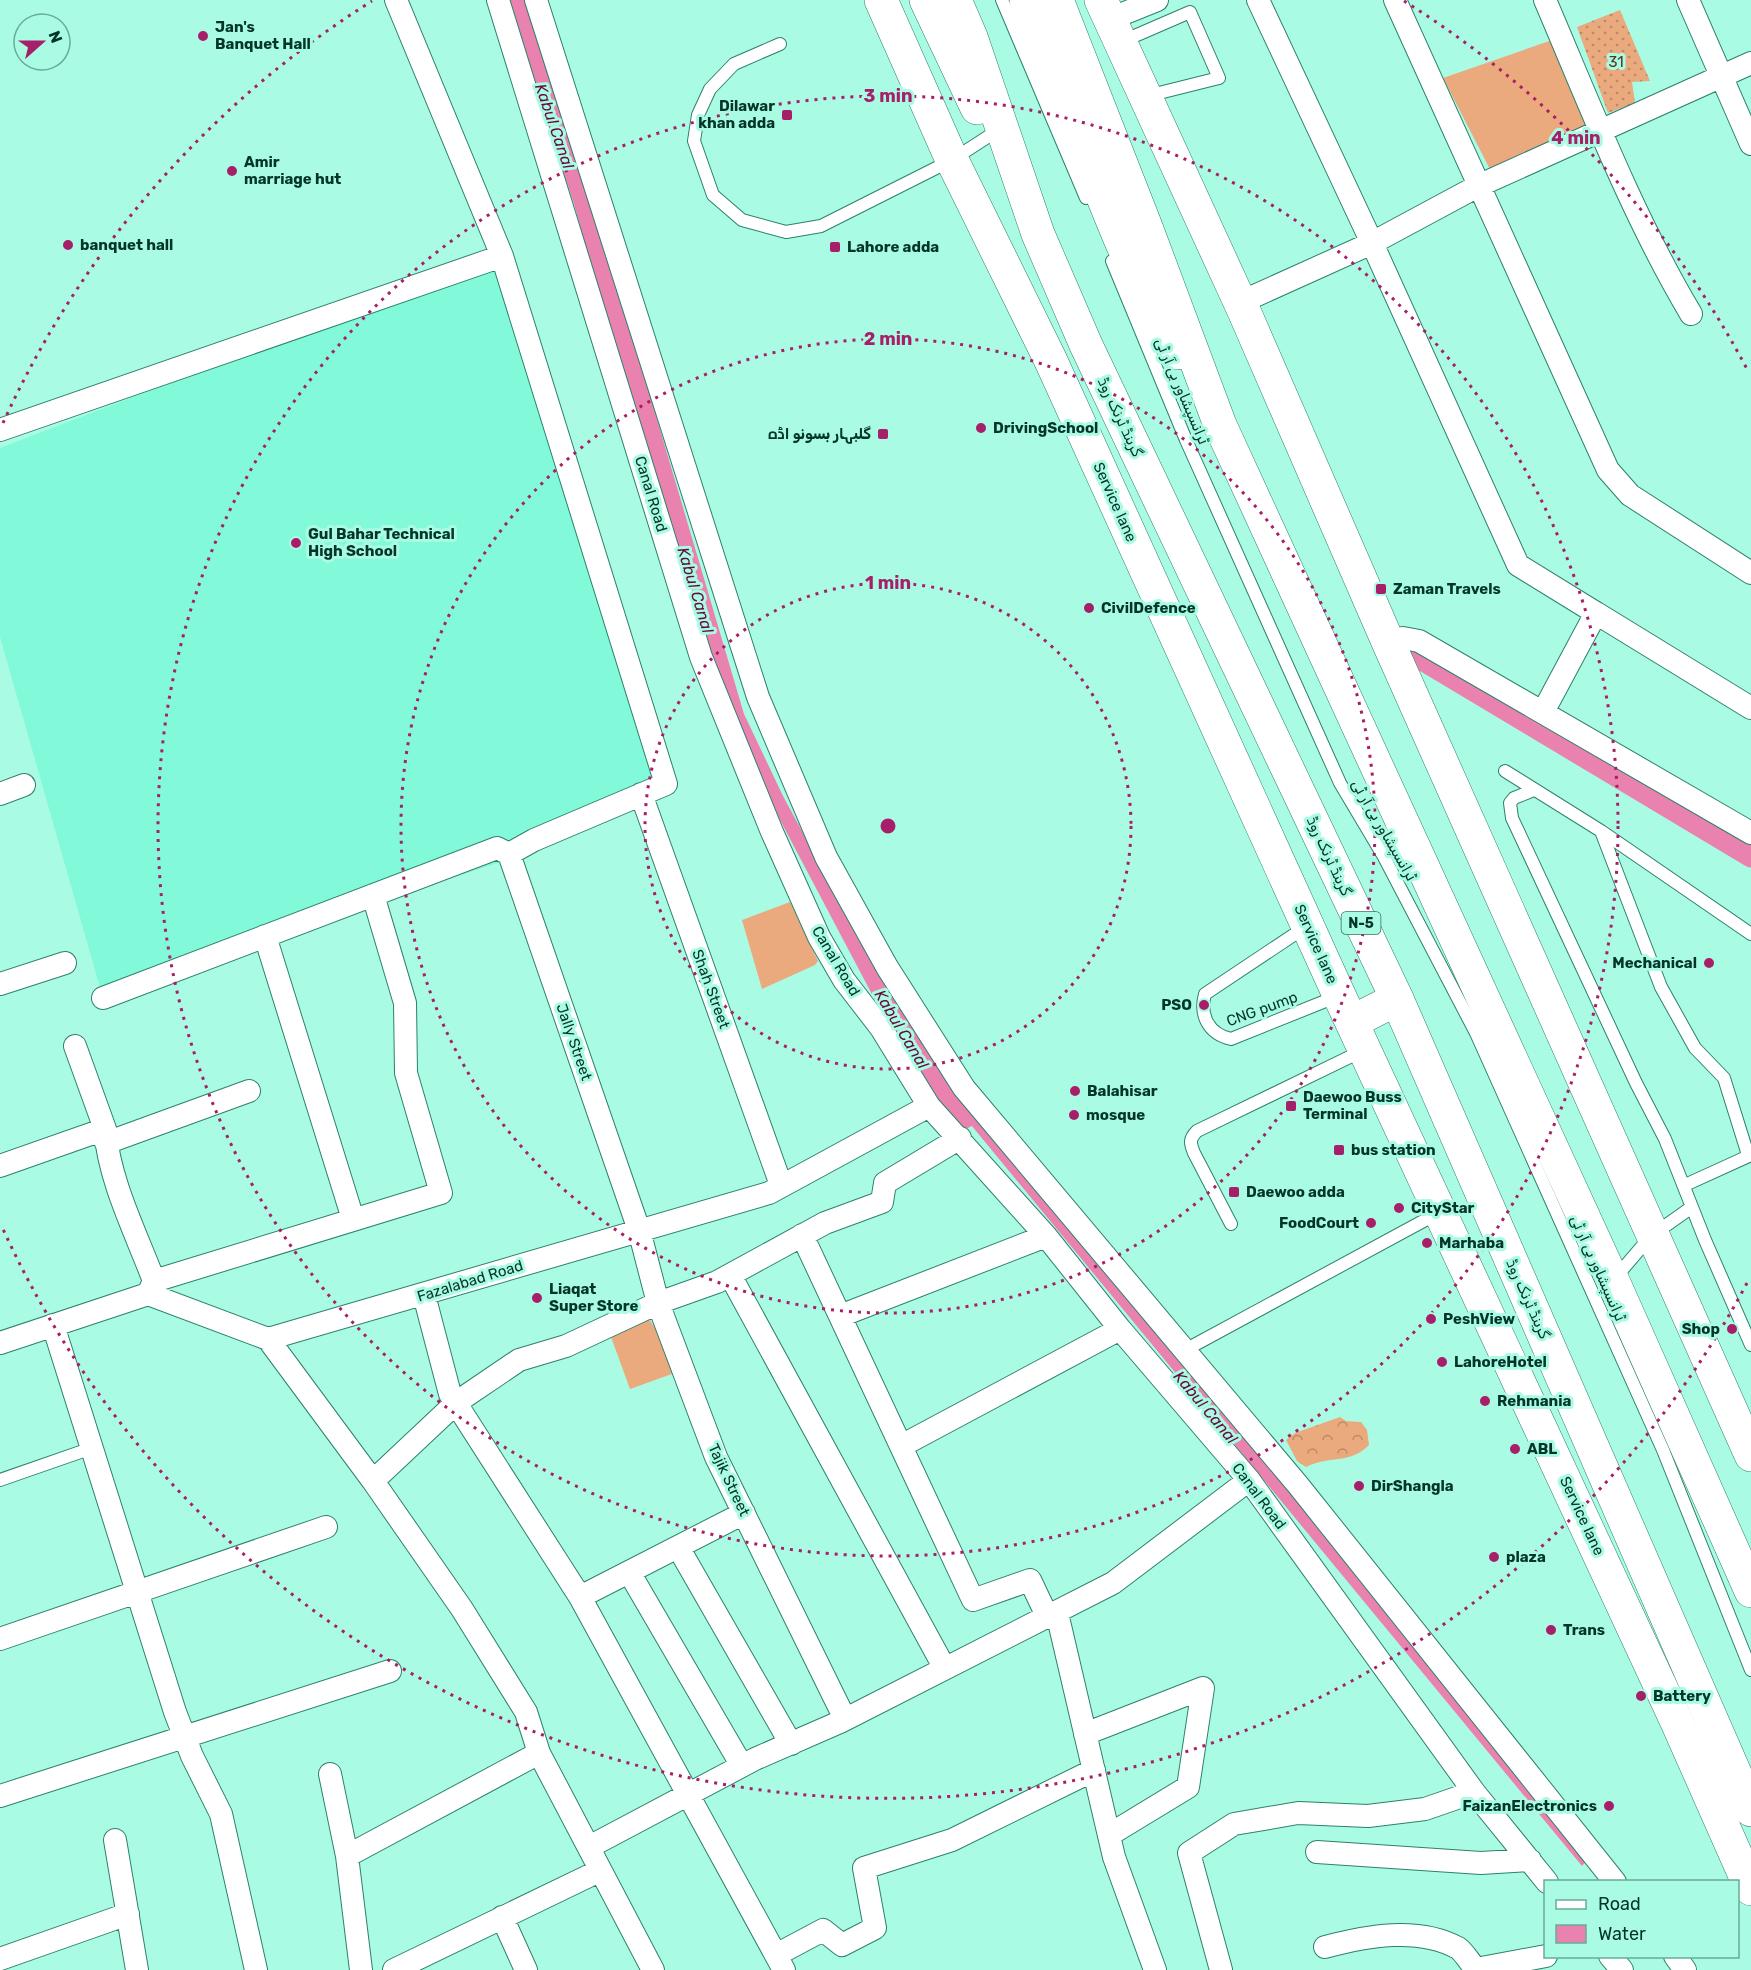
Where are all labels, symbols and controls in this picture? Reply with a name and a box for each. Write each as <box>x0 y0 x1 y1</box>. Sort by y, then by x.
north arrow <box>12 12 72 72</box>
place label: Jan's Banquet Hall <box>215 18 311 53</box>
text: N <box>45 28 66 46</box>
marker: Jan's Banquet Hall <box>196 29 210 43</box>
park label: 31 <box>1608 53 1624 71</box>
water label: Kabul Canal <box>531 81 578 172</box>
text: 3 min <box>864 85 912 107</box>
place label: Dilawar khan adda <box>698 97 775 132</box>
marker: Dilawar khan adda <box>780 108 794 122</box>
text: 4 min <box>1551 127 1601 149</box>
place label: Amir marriage hut <box>244 153 341 188</box>
marker: Amir marriage hut <box>225 164 239 178</box>
place label: banquet hall <box>80 236 173 254</box>
marker: banquet hall <box>61 238 75 252</box>
place label: Lahore adda <box>847 238 939 256</box>
marker: Lahore adda <box>828 240 842 254</box>
text: 2 min <box>864 328 912 350</box>
street label: ٹرانسپشاور بی آر ٹی <box>1151 335 1213 447</box>
street label: گرینڈ ٹرنک روڈ <box>1093 375 1146 460</box>
place label: DrivingSchool <box>993 419 1098 437</box>
marker: DrivingSchool <box>974 421 988 435</box>
place label: گلبہار بسونو اڈہ <box>768 425 871 444</box>
marker: گلبہار بسونو اڈہ <box>876 427 890 441</box>
street label: Canal Road <box>631 454 671 534</box>
street label: Service lane <box>1089 459 1141 545</box>
place label: Gul Bahar Technical High School <box>308 525 455 560</box>
marker: Gul Bahar Technical High School <box>289 536 303 550</box>
water label: Kabul Canal <box>673 545 718 636</box>
text: 1 min <box>865 572 911 594</box>
place label: Zaman Travels <box>1393 580 1501 598</box>
marker: Zaman Travels <box>1374 582 1388 596</box>
place label: CivilDefence <box>1101 599 1196 617</box>
marker: CivilDefence <box>1082 601 1096 615</box>
street label: ٹرانسپشاور بی آر ٹی <box>1347 776 1420 884</box>
street label: گرینڈ ٹرنک روڈ <box>1302 814 1355 899</box>
centre of rings <box>878 816 898 836</box>
street label: Service lane <box>1290 901 1342 987</box>
road number: N-5 <box>1342 912 1380 934</box>
street label: Canal Road <box>808 923 864 999</box>
street label: Shah Street <box>688 947 734 1031</box>
place label: Mechanical <box>1612 954 1697 972</box>
marker: Mechanical <box>1702 956 1716 970</box>
water label: Kabul Canal <box>871 986 933 1073</box>
street label: CNG pump <box>1224 988 1300 1030</box>
place label: PSO <box>1161 996 1192 1014</box>
marker: PSO <box>1197 998 1211 1012</box>
street label: Jally Street <box>552 1001 596 1083</box>
place label: Balahisar <box>1087 1082 1158 1100</box>
marker: Balahisar <box>1068 1084 1082 1098</box>
place label: Daewoo Buss Terminal <box>1303 1088 1402 1123</box>
marker: Daewoo Buss Terminal <box>1284 1099 1298 1113</box>
place label: mosque <box>1086 1106 1145 1124</box>
marker: mosque <box>1067 1108 1081 1122</box>
place label: bus station <box>1351 1141 1436 1159</box>
marker: bus station <box>1332 1143 1346 1157</box>
place label: Daewoo adda <box>1246 1183 1345 1201</box>
marker: Daewoo adda <box>1227 1185 1241 1199</box>
place label: CityStar <box>1411 1199 1475 1217</box>
marker: CityStar <box>1392 1201 1406 1215</box>
street label: ٹرانسپشاور بی آر ٹی <box>1566 1212 1629 1324</box>
place label: FoodCourt <box>1279 1214 1359 1232</box>
marker: FoodCourt <box>1364 1216 1378 1230</box>
place label: Marhaba <box>1439 1234 1504 1252</box>
marker: Marhaba <box>1420 1236 1434 1250</box>
street label: Fazalabad Road <box>415 1256 525 1306</box>
street label: گرینڈ ٹرنک روڈ <box>1502 1256 1554 1342</box>
place label: Liaqat Super Store <box>549 1280 639 1315</box>
marker: Liaqat Super Store <box>530 1291 544 1305</box>
place label: PeshView <box>1443 1310 1515 1328</box>
marker: PeshView <box>1424 1312 1438 1326</box>
place label: Shop <box>1682 1320 1720 1338</box>
marker: Shop <box>1725 1322 1739 1336</box>
place label: LahoreHotel <box>1454 1353 1547 1371</box>
marker: LahoreHotel <box>1435 1355 1449 1369</box>
water label: Kabul Canal <box>1170 1367 1242 1448</box>
place label: Rehmania <box>1497 1392 1571 1410</box>
marker: Rehmania <box>1478 1394 1492 1408</box>
place label: ABL <box>1527 1440 1557 1458</box>
street label: Tajik Street <box>704 1441 754 1519</box>
marker: ABL <box>1508 1442 1522 1456</box>
street label: Canal Road <box>1228 1459 1290 1533</box>
street label: Service lane <box>1556 1474 1608 1558</box>
place label: DirShangla <box>1371 1477 1454 1495</box>
marker: DirShangla <box>1352 1479 1366 1493</box>
place label: plaza <box>1506 1548 1546 1566</box>
marker: plaza <box>1487 1550 1501 1564</box>
place label: Trans <box>1563 1621 1605 1639</box>
marker: Trans <box>1544 1623 1558 1637</box>
place label: Battery <box>1653 1687 1711 1705</box>
marker: Battery <box>1634 1689 1648 1703</box>
place label: FaizanElectronics <box>1462 1797 1597 1815</box>
marker: FaizanElectronics <box>1602 1799 1616 1813</box>
legend <box>1544 1880 1739 1958</box>
text: Road <box>1598 1893 1641 1915</box>
text: Water <box>1598 1923 1646 1945</box>

